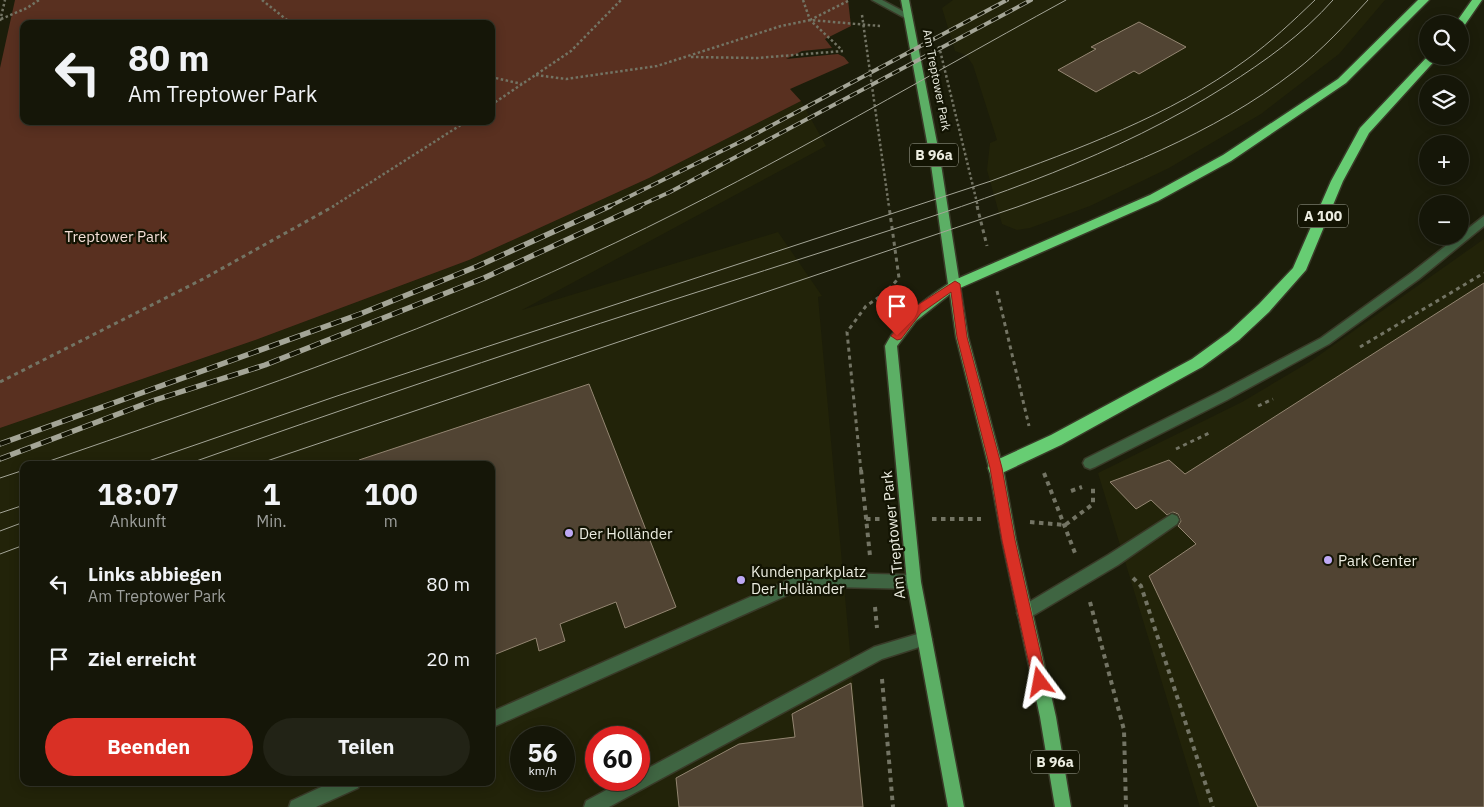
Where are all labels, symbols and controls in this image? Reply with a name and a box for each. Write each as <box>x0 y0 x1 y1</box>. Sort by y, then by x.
map controls <box>1419 15 1469 245</box>
button: search <box>1419 15 1469 65</box>
street label: Am Treptower Park <box>920 28 954 133</box>
text: 80 m <box>128 35 210 81</box>
icon: left <box>45 40 110 105</box>
button: layers <box>1419 75 1469 125</box>
text: Am Treptower Park <box>128 79 317 108</box>
button: + <box>1419 135 1469 185</box>
road number: B 96a <box>910 144 958 166</box>
button: − <box>1419 195 1469 245</box>
road number: A 100 <box>1298 205 1348 228</box>
park label: Treptower Park <box>65 227 167 246</box>
pin <box>876 285 918 336</box>
icon: arrive <box>883 292 911 320</box>
street label: Am Treptower Park <box>877 470 909 600</box>
text: 18:07 <box>97 474 179 513</box>
text: 1 <box>262 474 280 513</box>
text: 100 <box>364 474 418 513</box>
text: Ankunft <box>110 511 166 531</box>
text: Min. <box>256 511 287 531</box>
text: m <box>384 511 398 531</box>
place label: Der Holländer <box>579 524 673 543</box>
marker: Der Holländer <box>563 527 575 539</box>
place label: Park Center <box>1338 551 1417 570</box>
marker: Park Center <box>1322 554 1334 566</box>
text: Links abbiegen <box>88 562 222 586</box>
place label: Kundenparkplatz Der Holländer <box>751 562 866 598</box>
icon: left <box>45 570 73 598</box>
text: 80 m <box>426 572 470 596</box>
marker: Kundenparkplatz Der Holländer <box>735 574 747 586</box>
text: Am Treptower Park <box>88 586 226 606</box>
icon: arrive <box>45 645 73 673</box>
text: Ziel erreicht <box>88 647 196 671</box>
text: 20 m <box>426 647 470 671</box>
position arrow <box>1013 655 1065 707</box>
button: Beenden <box>45 718 253 776</box>
button: Teilen <box>263 718 470 776</box>
speed limit sign: 60 <box>585 726 650 791</box>
text: 56 <box>527 736 558 769</box>
road number: B 96a <box>1031 750 1079 774</box>
text: km/h <box>528 763 557 778</box>

